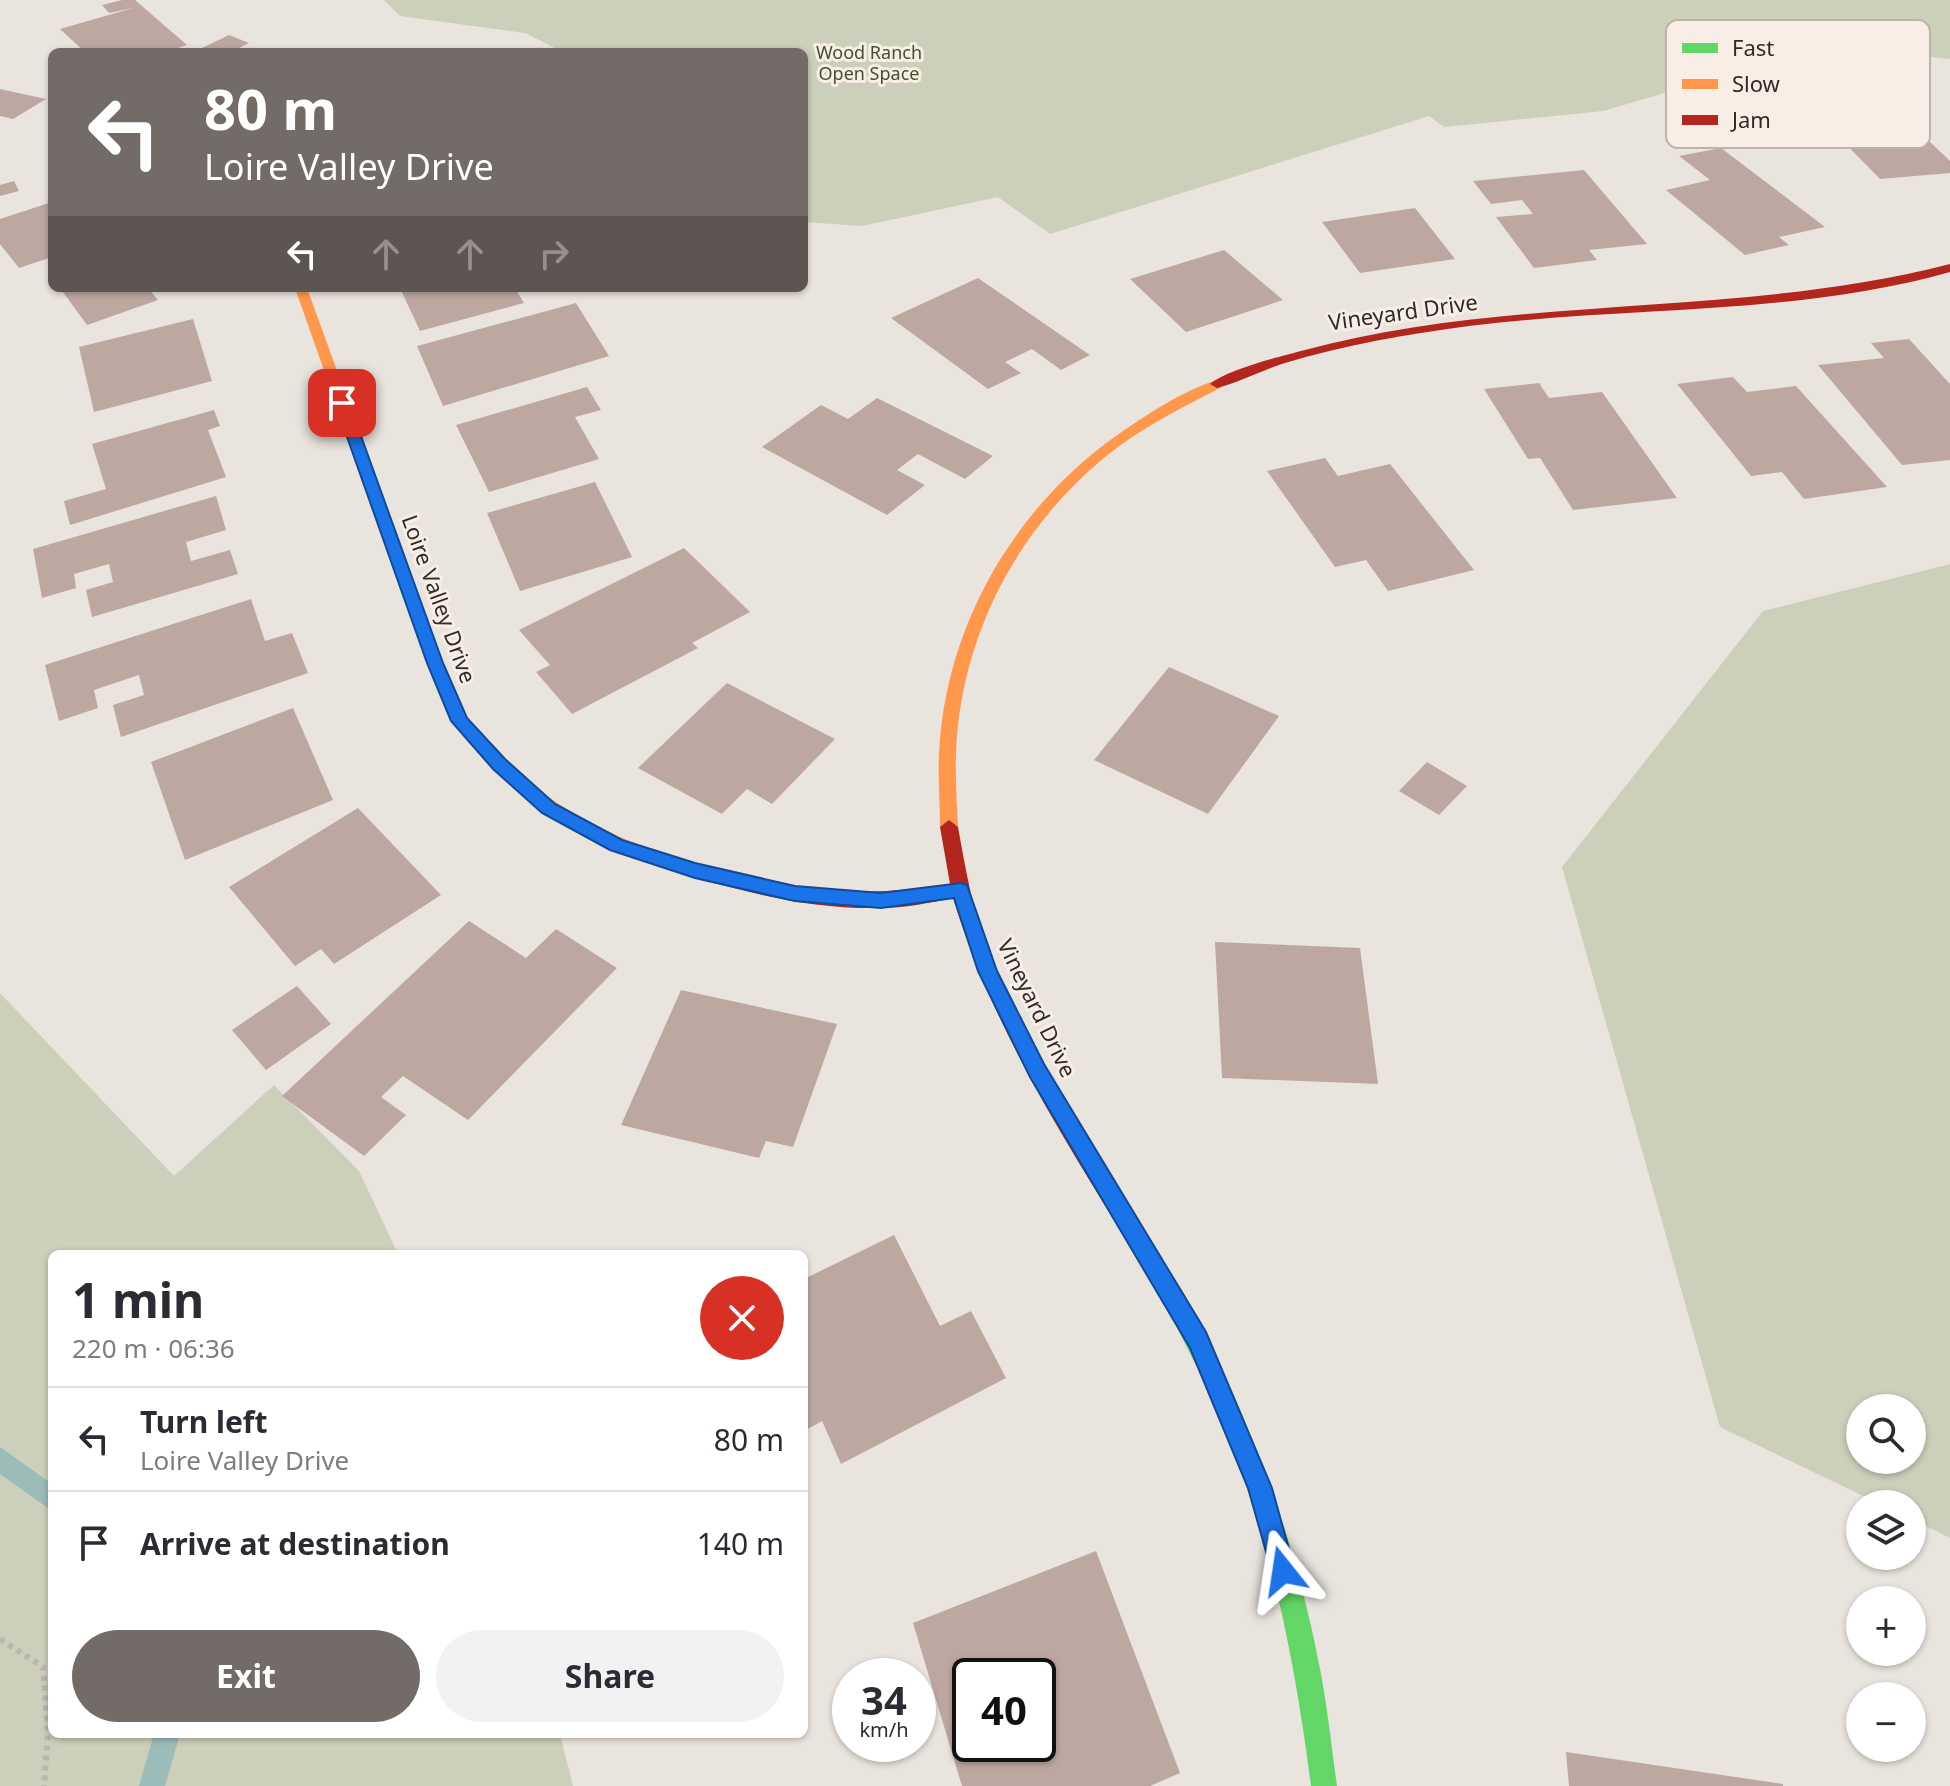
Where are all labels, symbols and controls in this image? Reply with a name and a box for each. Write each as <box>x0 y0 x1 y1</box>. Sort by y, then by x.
legend <box>1666 20 1930 148</box>
text: Fast <box>1732 32 1774 62</box>
park label: Wood Ranch Open Space <box>816 40 922 85</box>
text: Slow <box>1732 68 1781 98</box>
text: 80 m <box>204 70 337 146</box>
icon: left <box>72 80 176 184</box>
text: Jam <box>1730 104 1771 134</box>
text: Loire Valley Drive <box>204 142 494 191</box>
icon: left <box>280 232 324 276</box>
icon: ahead <box>364 232 408 276</box>
icon: ahead <box>448 232 492 276</box>
icon: right <box>532 232 576 276</box>
street label: Vineyard Drive <box>1326 286 1479 336</box>
pin <box>308 369 376 437</box>
icon: arrive <box>320 381 364 425</box>
street label: Loire Valley Drive <box>396 510 484 687</box>
street label: Vineyard Drive <box>991 933 1084 1082</box>
text: 1 min <box>72 1267 204 1332</box>
button: close <box>700 1276 784 1360</box>
text: 220 m · 06:36 <box>72 1330 235 1366</box>
map controls <box>1846 1394 1926 1762</box>
button: search <box>1846 1394 1926 1474</box>
text: Turn left <box>140 1401 268 1442</box>
icon: left <box>72 1417 116 1461</box>
text: 80 m <box>714 1419 784 1460</box>
text: Loire Valley Drive <box>140 1442 349 1478</box>
button: layers <box>1846 1490 1926 1570</box>
icon: arrive <box>72 1521 116 1565</box>
text: Arrive at destination <box>140 1523 450 1564</box>
text: 140 m <box>697 1523 784 1564</box>
position arrow <box>1241 1529 1325 1613</box>
button: + <box>1846 1586 1926 1666</box>
button: Exit <box>72 1630 420 1722</box>
button: Share <box>436 1630 784 1722</box>
speed limit sign: 40 <box>952 1658 1056 1762</box>
text: 34 <box>861 1672 907 1727</box>
button: − <box>1846 1682 1926 1762</box>
text: km/h <box>859 1716 909 1743</box>

